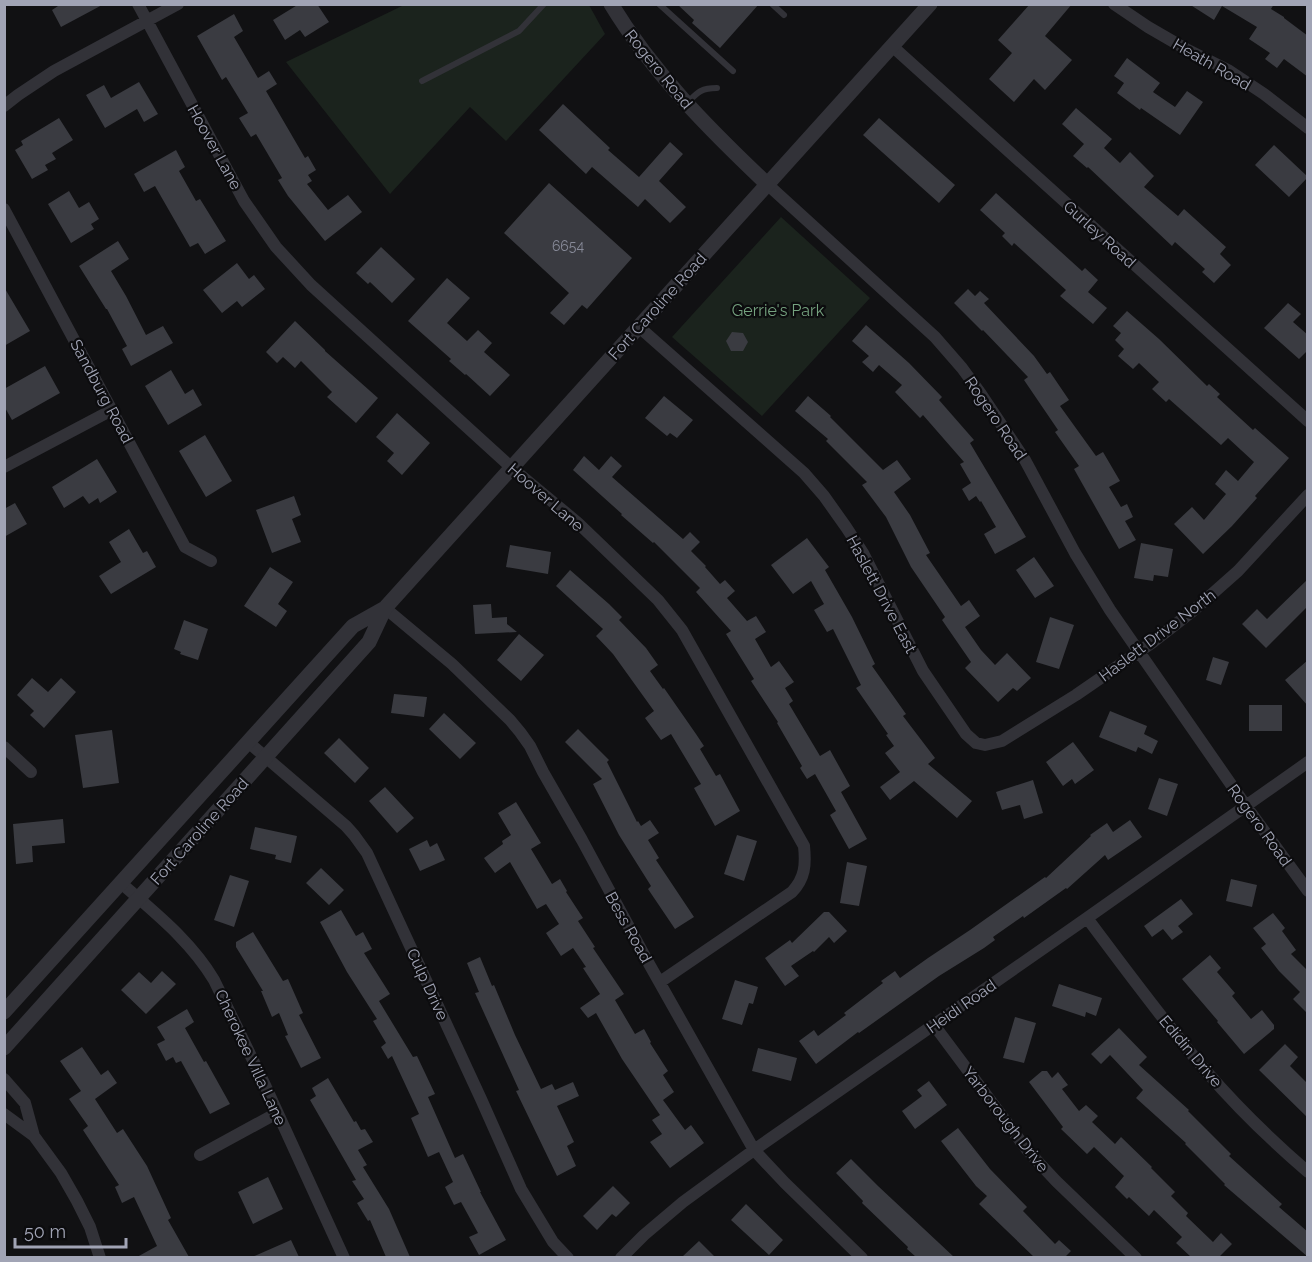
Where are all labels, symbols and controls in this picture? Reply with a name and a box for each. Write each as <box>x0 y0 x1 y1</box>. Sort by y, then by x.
street label: Rogero Road <box>621 26 696 113</box>
street label: Heath Road <box>1169 34 1254 94</box>
street label: Hoover Lane <box>183 101 246 193</box>
street label: Gurley Road <box>1060 197 1140 272</box>
house number: 6654 <box>552 238 584 254</box>
street label: Fort Caroline Road <box>604 249 710 364</box>
park label: Gerrie's Park <box>732 301 825 320</box>
street label: Sandburg Road <box>66 336 137 446</box>
street label: Rogero Road <box>961 373 1030 464</box>
street label: Hoover Lane <box>504 459 587 535</box>
street label: Haslett Drive East <box>843 532 921 657</box>
street label: Haslett Drive North <box>1095 585 1219 685</box>
street label: Fort Caroline Road <box>146 774 252 889</box>
street label: Rogero Road <box>1224 781 1296 870</box>
street label: Bess Road <box>601 889 656 966</box>
street label: Culp Drive <box>403 945 452 1023</box>
street label: Heidi Road <box>923 976 1000 1037</box>
street label: Cherokee Villa Lane <box>211 986 290 1128</box>
street label: Edidin Drive <box>1155 1012 1226 1091</box>
street label: Yarborough Drive <box>959 1063 1053 1176</box>
scale bar <box>15 1211 126 1249</box>
text: 50 m <box>24 1221 66 1242</box>

